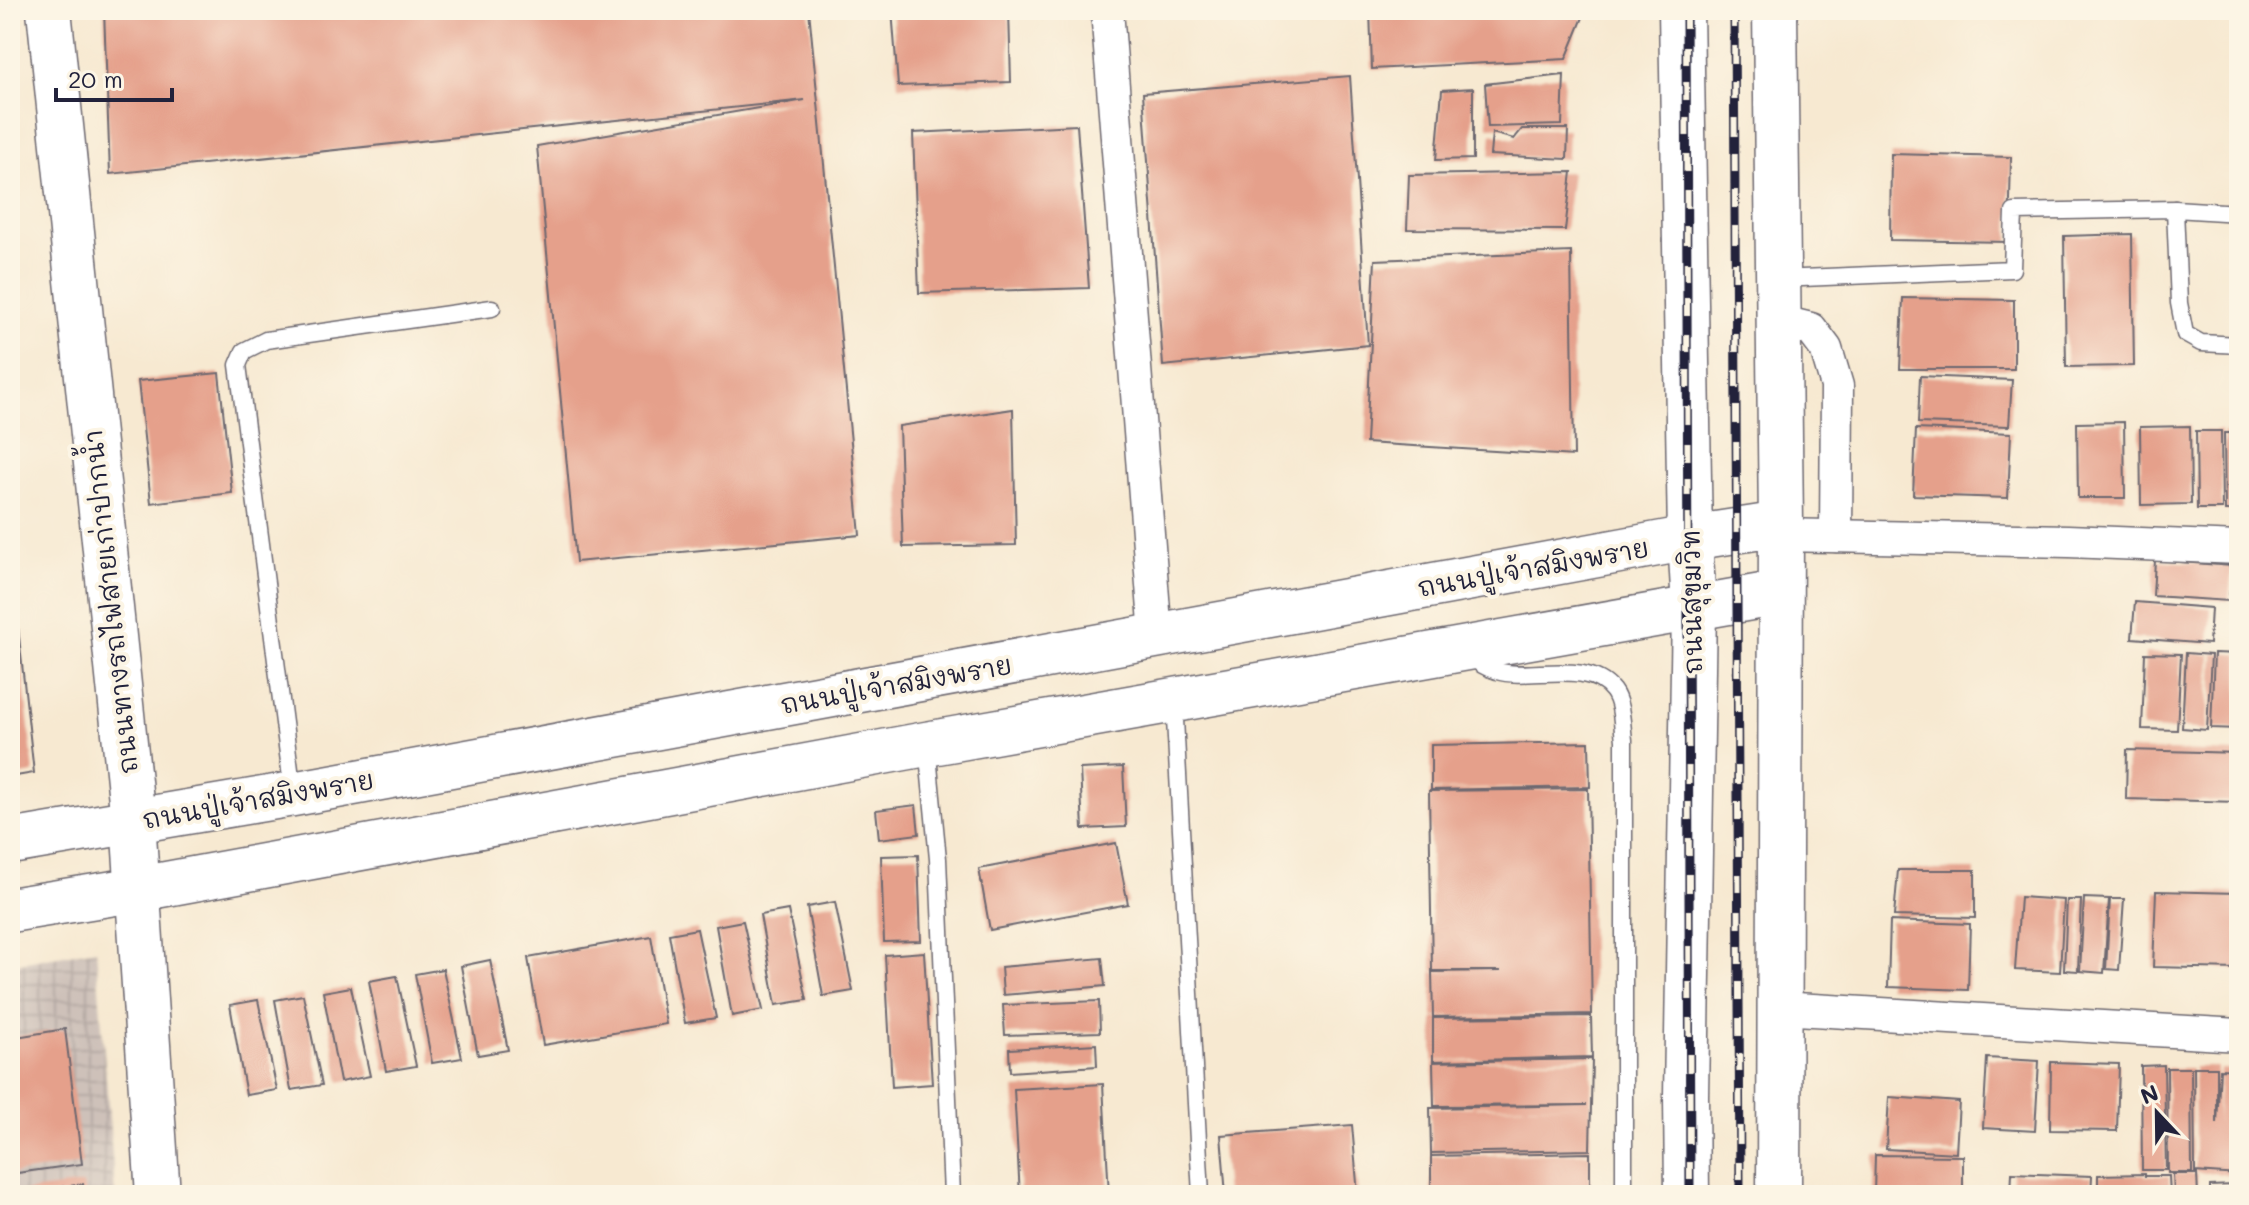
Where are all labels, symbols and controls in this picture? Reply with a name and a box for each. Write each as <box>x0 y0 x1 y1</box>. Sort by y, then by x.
scale bar <box>56 52 172 102</box>
text: 20 m <box>68 63 123 94</box>
street label: ถนนทางรถไฟสายเก่าปากน้ำ <box>69 428 145 777</box>
street label: ถนนสุขุมวิท <box>1673 529 1713 675</box>
street label: ถนนปู่เจ้าสมิงพราย <box>1415 530 1652 608</box>
street label: ถนนปู่เจ้าสมิงพราย <box>778 647 1015 725</box>
street label: ถนนปู่เจ้าสมิงพราย <box>140 762 377 840</box>
north arrow <box>2117 1073 2197 1153</box>
text: N <box>2136 1077 2162 1111</box>

